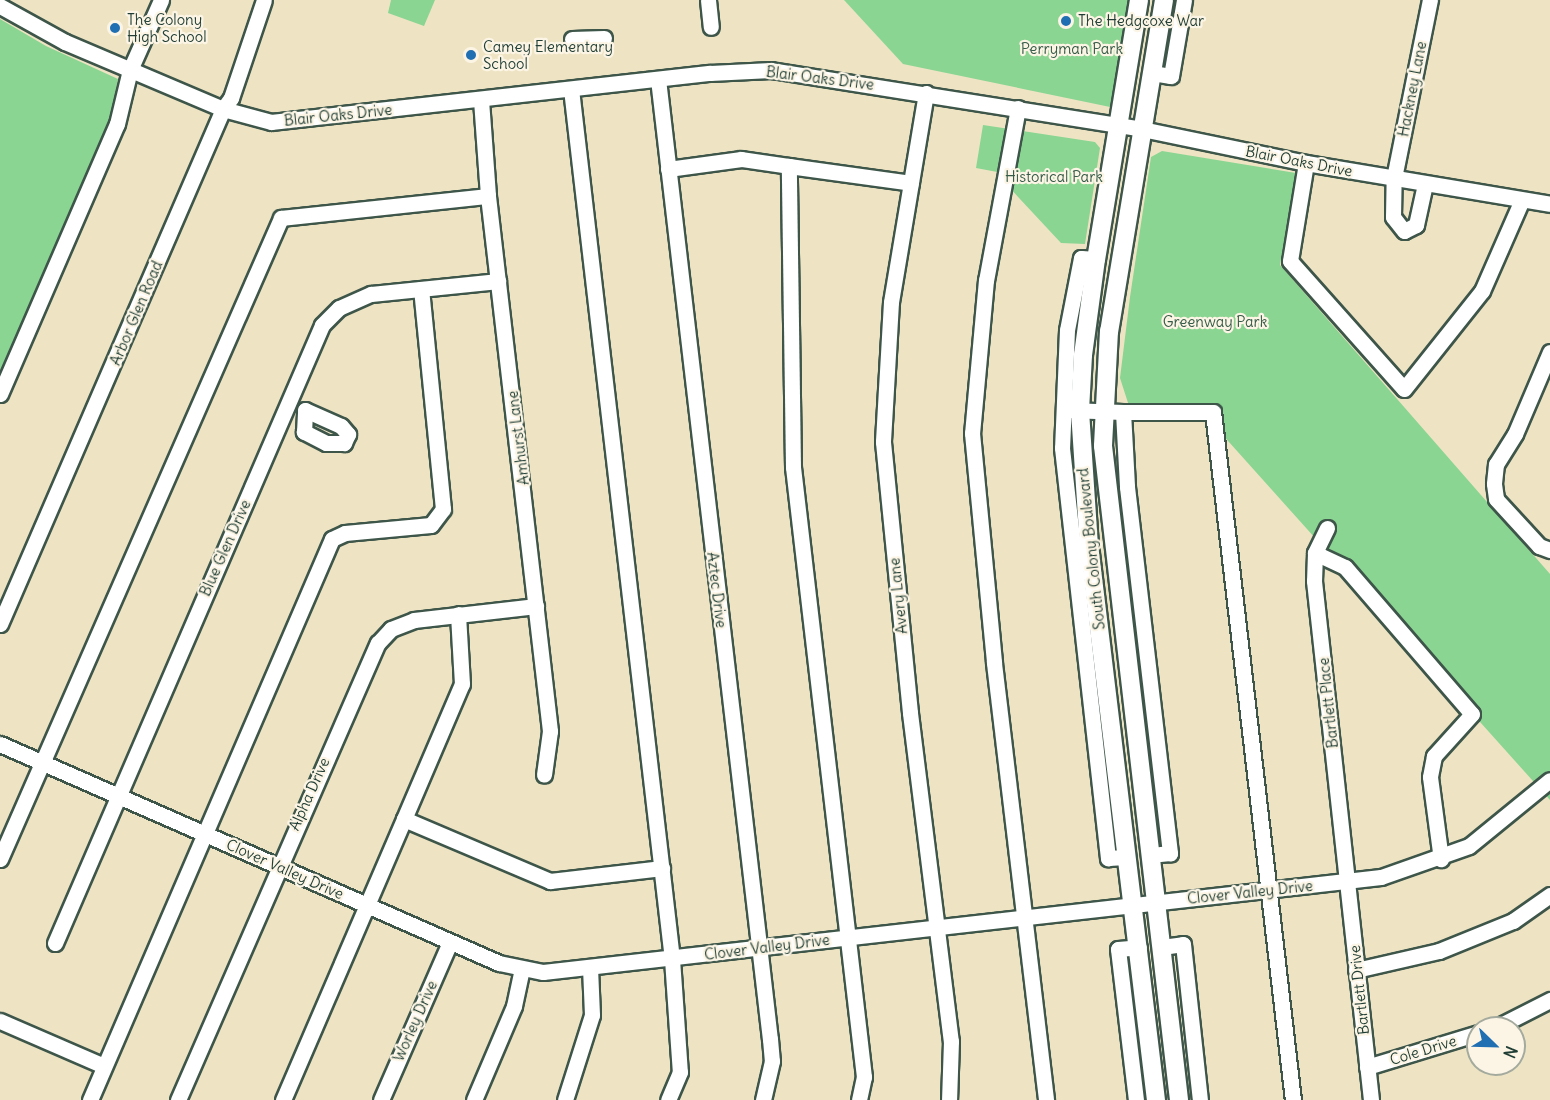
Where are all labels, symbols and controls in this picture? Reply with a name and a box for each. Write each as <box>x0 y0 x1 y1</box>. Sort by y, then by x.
place label: The Colony High School <box>127 10 207 45</box>
place label: The Hedgcoxe War <box>1078 12 1204 30</box>
marker: The Hedgcoxe War <box>1059 14 1073 28</box>
marker: The Colony High School <box>108 21 122 35</box>
place label: Camey Elementary School <box>483 37 613 72</box>
park label: Perryman Park <box>1021 40 1123 58</box>
street label: Hackney Lane <box>1394 40 1430 138</box>
marker: Camey Elementary School <box>464 48 478 62</box>
street label: Blair Oaks Drive <box>765 62 875 94</box>
street label: Blair Oaks Drive <box>283 100 393 130</box>
street label: Blair Oaks Drive <box>1244 142 1354 180</box>
park label: Historical Park <box>1005 168 1103 186</box>
street label: Arbor Glen Road <box>106 258 166 368</box>
park label: Greenway Park <box>1163 313 1267 331</box>
street label: Amhurst Lane <box>503 390 533 486</box>
street label: South Colony Boulevard <box>1074 467 1108 631</box>
street label: Blue Glen Drive <box>196 497 254 599</box>
street label: Aztec Drive <box>703 551 731 629</box>
street label: Avery Lane <box>885 557 911 635</box>
street label: Bartlett Place <box>1314 657 1342 749</box>
street label: Alpha Drive <box>285 755 333 833</box>
street label: Clover Valley Drive <box>224 835 346 903</box>
street label: Clover Valley Drive <box>1186 876 1314 908</box>
street label: Clover Valley Drive <box>703 930 831 964</box>
street label: Bartlett Drive <box>1345 944 1373 1036</box>
street label: Worley Drive <box>389 978 441 1064</box>
north arrow <box>1466 1016 1526 1076</box>
street label: Cole Drive <box>1388 1031 1458 1069</box>
text: N <box>1499 1043 1522 1061</box>

